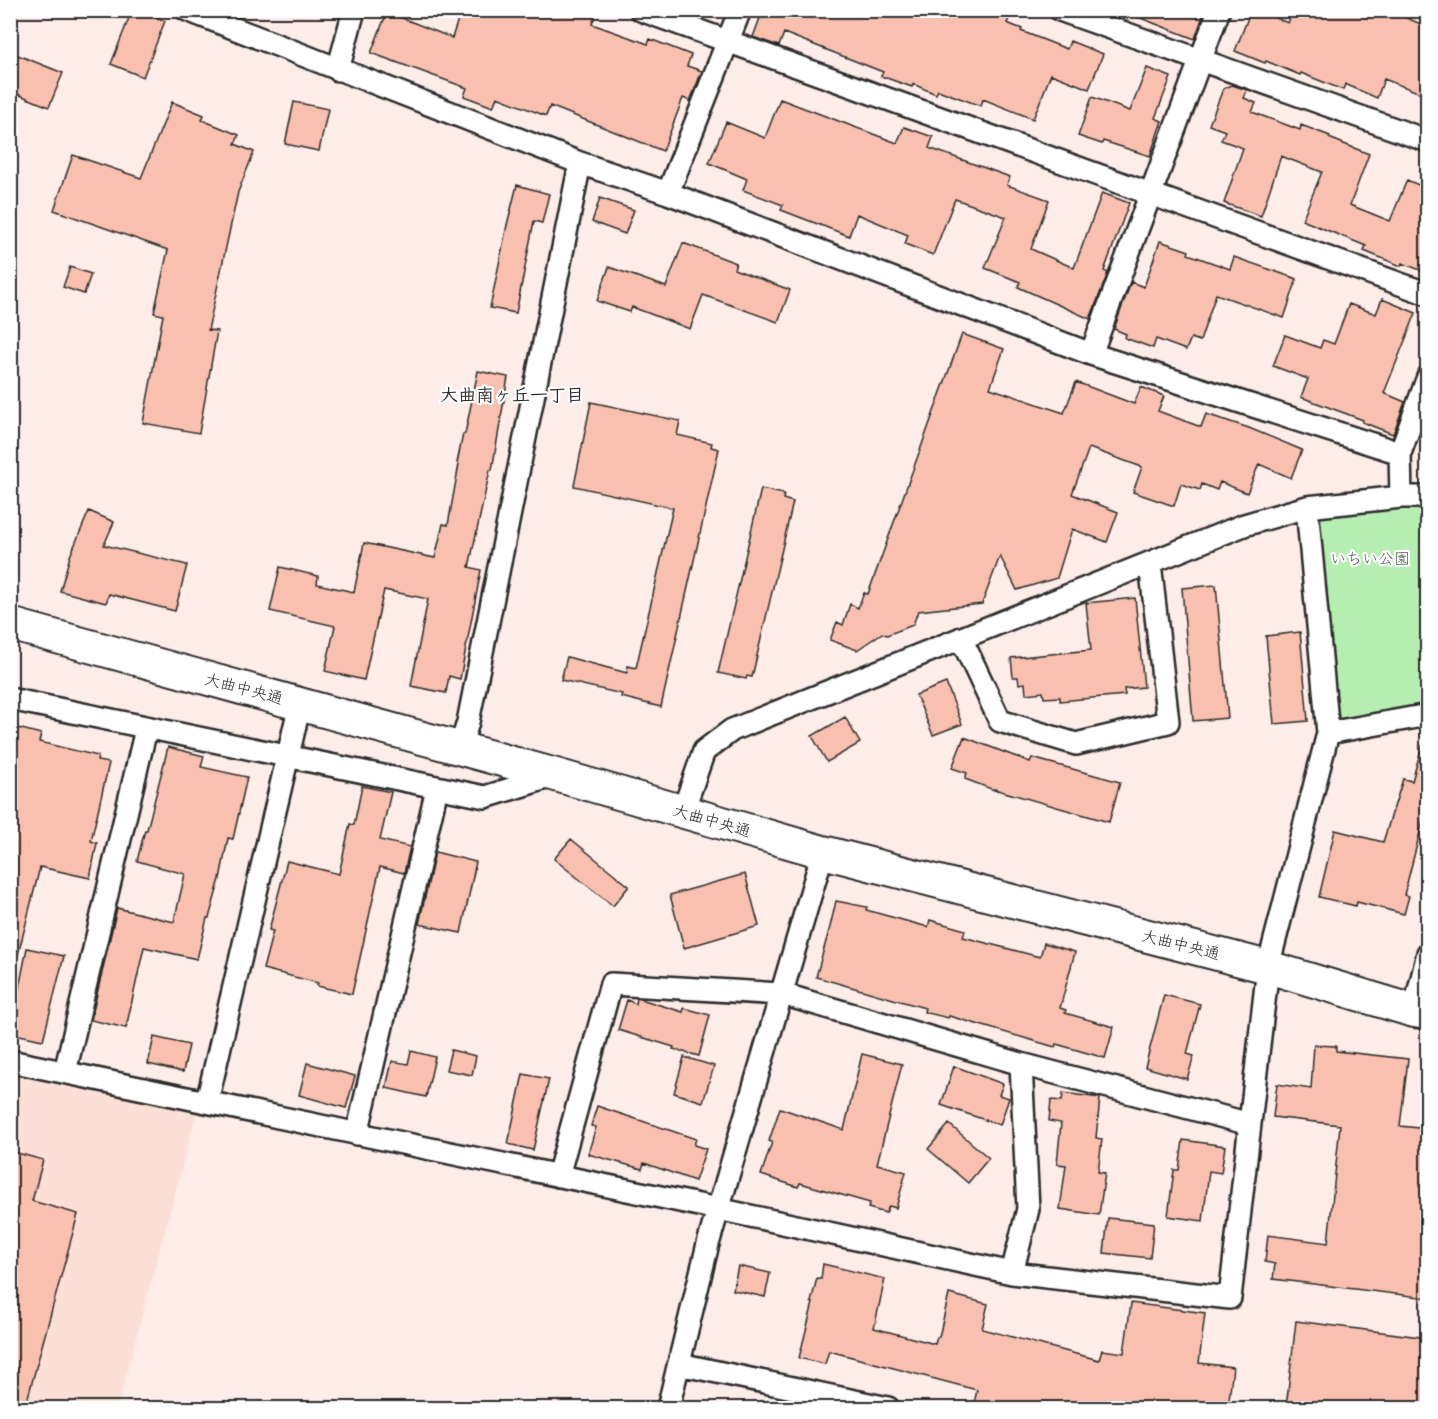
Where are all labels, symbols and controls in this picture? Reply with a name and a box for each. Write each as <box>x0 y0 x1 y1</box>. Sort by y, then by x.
district label: 大曲南ヶ丘一丁目 <box>440 382 584 407</box>
park label: いちい公園 <box>1330 547 1410 569</box>
street label: 大曲中央通 <box>203 667 285 709</box>
street label: 大曲中央通 <box>671 798 753 842</box>
street label: 大曲中央通 <box>1140 924 1222 964</box>

